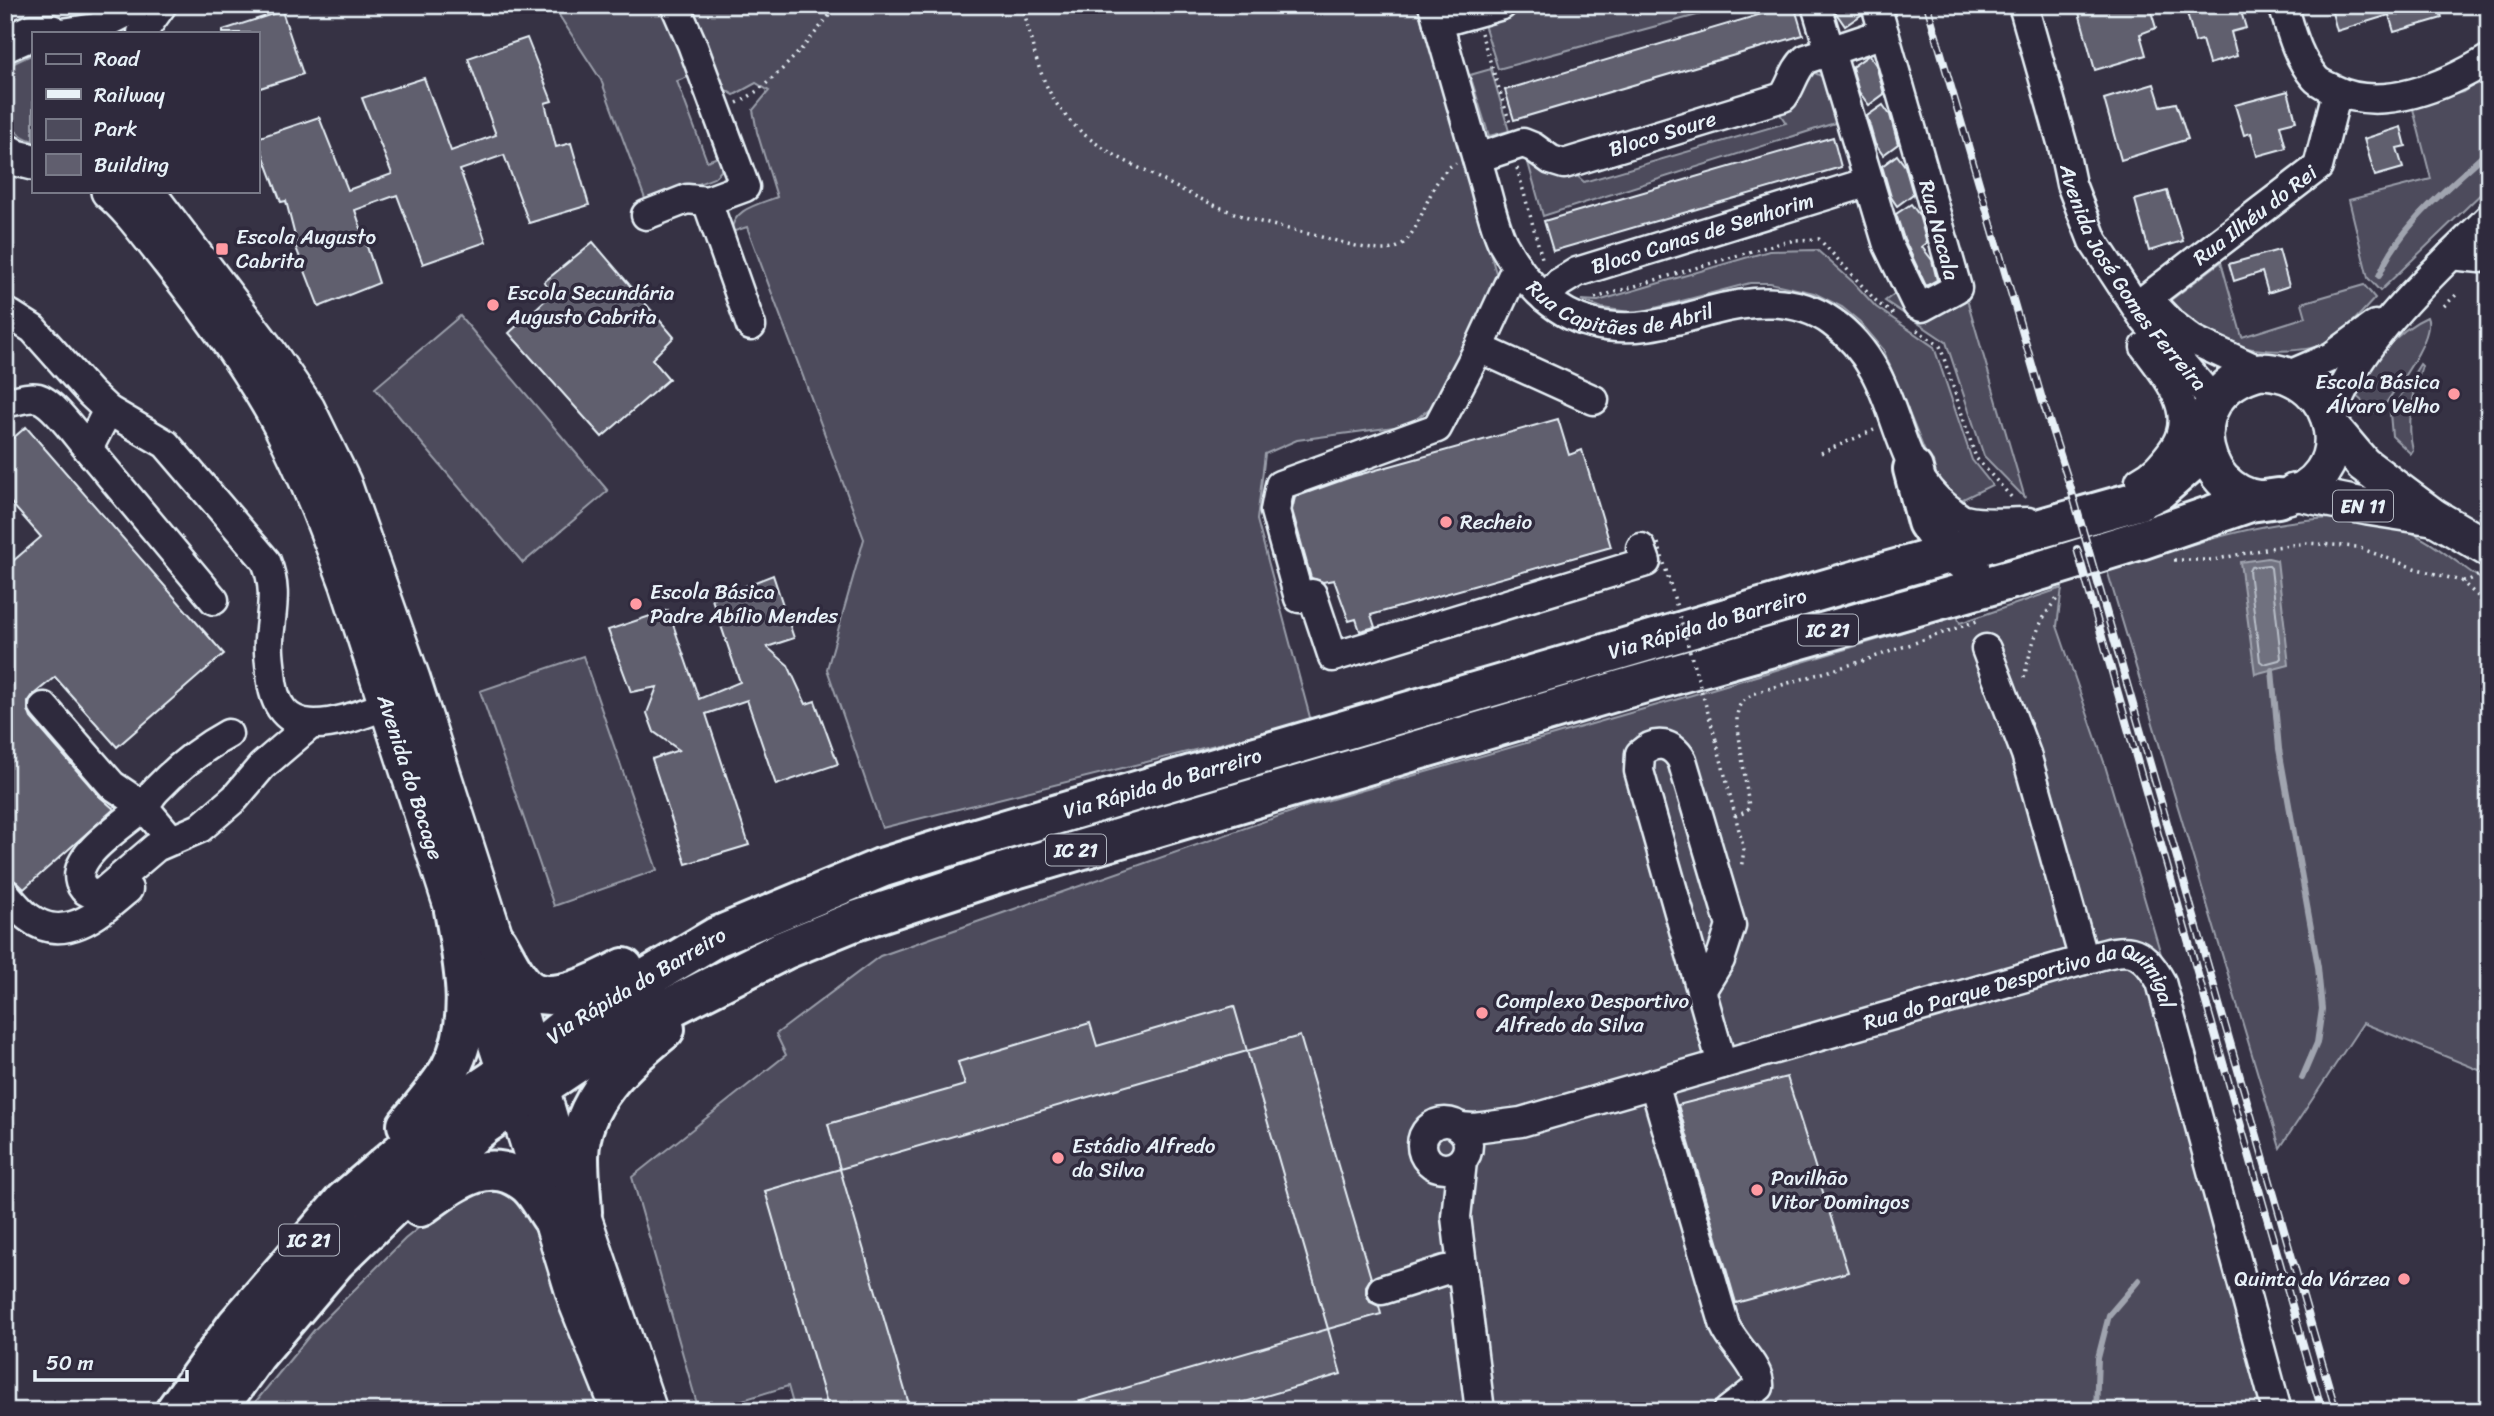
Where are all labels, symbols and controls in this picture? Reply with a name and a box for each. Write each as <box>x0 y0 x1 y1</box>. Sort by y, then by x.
legend <box>32 32 259 192</box>
text: Road <box>94 40 141 78</box>
text: Railway <box>94 76 165 114</box>
street label: Bloco Soure <box>1604 99 1721 168</box>
text: Park <box>94 110 137 148</box>
text: Building <box>94 146 170 184</box>
street label: Rua Ilhéu do Rei <box>2184 154 2327 276</box>
street label: Avenida José Gomes Ferreira <box>2048 160 2218 401</box>
street label: Rua Nacala <box>1907 175 1971 285</box>
street label: Bloco Canas de Senhorim <box>1586 181 1819 286</box>
place label: Escola Augusto Cabrita <box>236 218 376 280</box>
marker: Escola Augusto Cabrita <box>214 241 230 257</box>
street label: Rua Capitães de Abril <box>1517 270 1719 346</box>
place label: Escola Secundária Augusto Cabrita <box>506 274 675 336</box>
marker: Escola Secundária Augusto Cabrita <box>485 297 501 313</box>
place label: Escola Básica Álvaro Velho <box>2315 363 2440 425</box>
marker: Escola Básica Álvaro Velho <box>2446 386 2462 402</box>
road number: EN 11 <box>2333 491 2393 522</box>
place label: Recheio <box>1460 503 1533 541</box>
marker: Recheio <box>1438 514 1454 530</box>
place label: Escola Básica Padre Abílio Mendes <box>650 573 838 635</box>
street label: Via Rápida do Barreiro <box>1604 577 1811 671</box>
marker: Escola Básica Padre Abílio Mendes <box>628 596 644 612</box>
road number: IC 21 <box>1798 614 1858 646</box>
street label: Avenida do Bocage <box>366 689 455 865</box>
street label: Via Rápida do Barreiro <box>1058 736 1266 831</box>
road number: IC 21 <box>1046 834 1106 866</box>
street label: Via Rápida do Barreiro <box>537 916 732 1054</box>
text: Rua do Parque Desportivo da Quimigal <box>1859 932 2187 1042</box>
place label: Complexo Desportivo Alfredo da Silva <box>1495 982 1689 1044</box>
street label: Rua do Parque Desportivo da Quimigal <box>1838 1003 2186 1041</box>
marker: Complexo Desportivo Alfredo da Silva <box>1474 1005 1490 1021</box>
place label: Estádio Alfredo da Silva <box>1072 1127 1216 1189</box>
marker: Estádio Alfredo da Silva <box>1050 1150 1066 1166</box>
place label: Pavilhão Vitor Domingos <box>1771 1159 1910 1221</box>
marker: Pavilhão Vitor Domingos <box>1749 1182 1765 1198</box>
road number: IC 21 <box>279 1224 339 1256</box>
place label: Quinta da Várzea <box>2234 1260 2390 1298</box>
marker: Quinta da Várzea <box>2396 1271 2412 1287</box>
scale bar <box>35 1339 187 1383</box>
text: 50 m <box>46 1344 94 1382</box>

